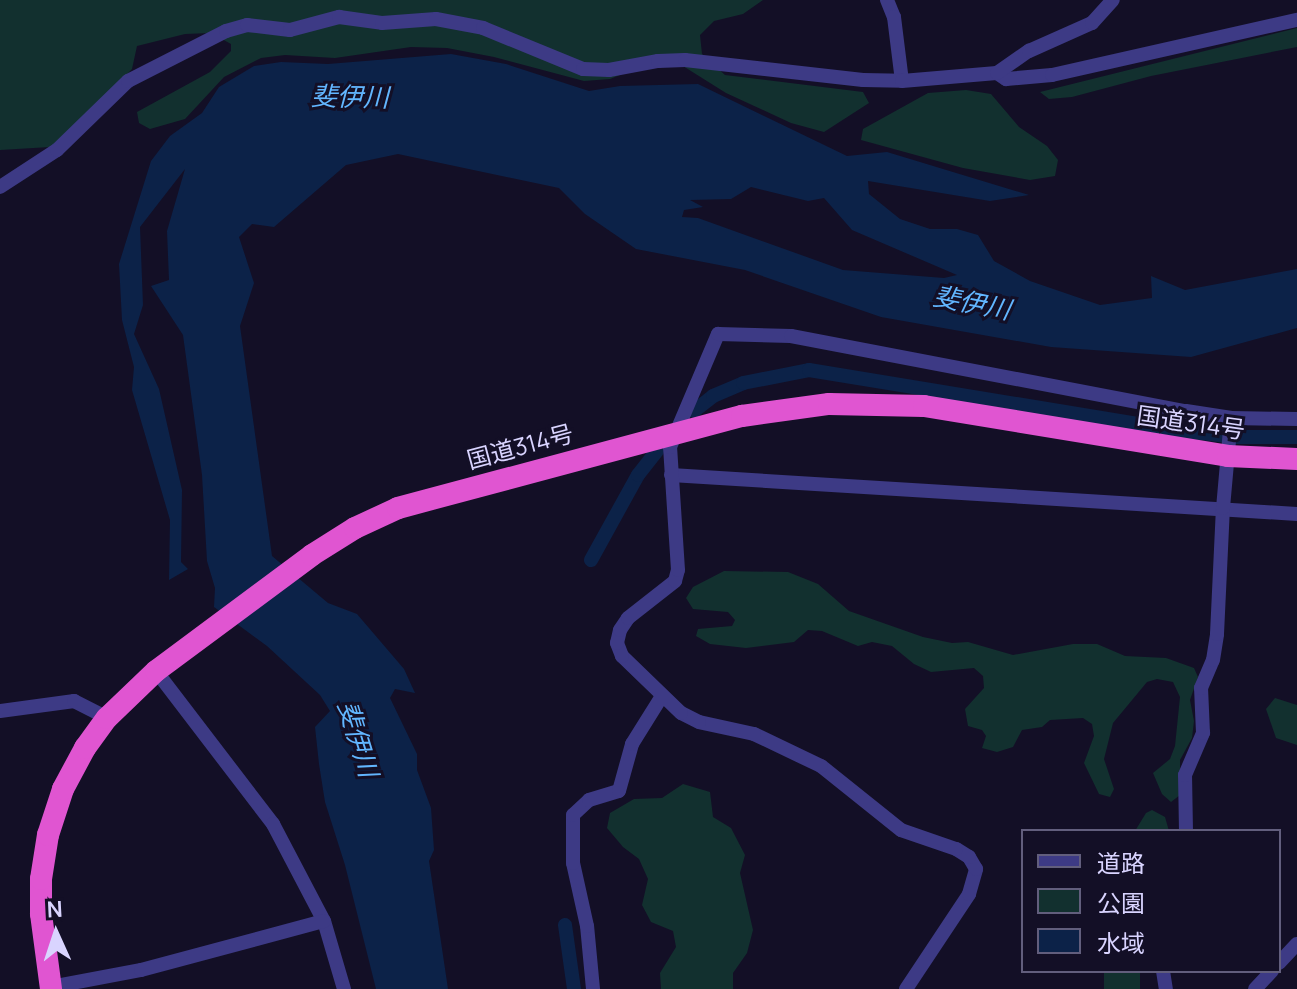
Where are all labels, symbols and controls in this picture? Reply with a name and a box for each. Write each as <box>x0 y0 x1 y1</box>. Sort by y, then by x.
water label: 斐伊川 <box>311 81 389 113</box>
water label: 斐伊川 <box>931 280 1013 326</box>
street label: 国道314号 <box>1135 400 1247 444</box>
street label: 国道314号 <box>464 418 576 474</box>
water label: 斐伊川 <box>332 697 384 781</box>
legend <box>1021 829 1281 973</box>
text: 道路 <box>1097 846 1145 879</box>
text: 公園 <box>1097 886 1145 919</box>
north arrow <box>16 893 96 973</box>
text: N <box>46 894 63 924</box>
text: 水域 <box>1097 926 1145 959</box>

